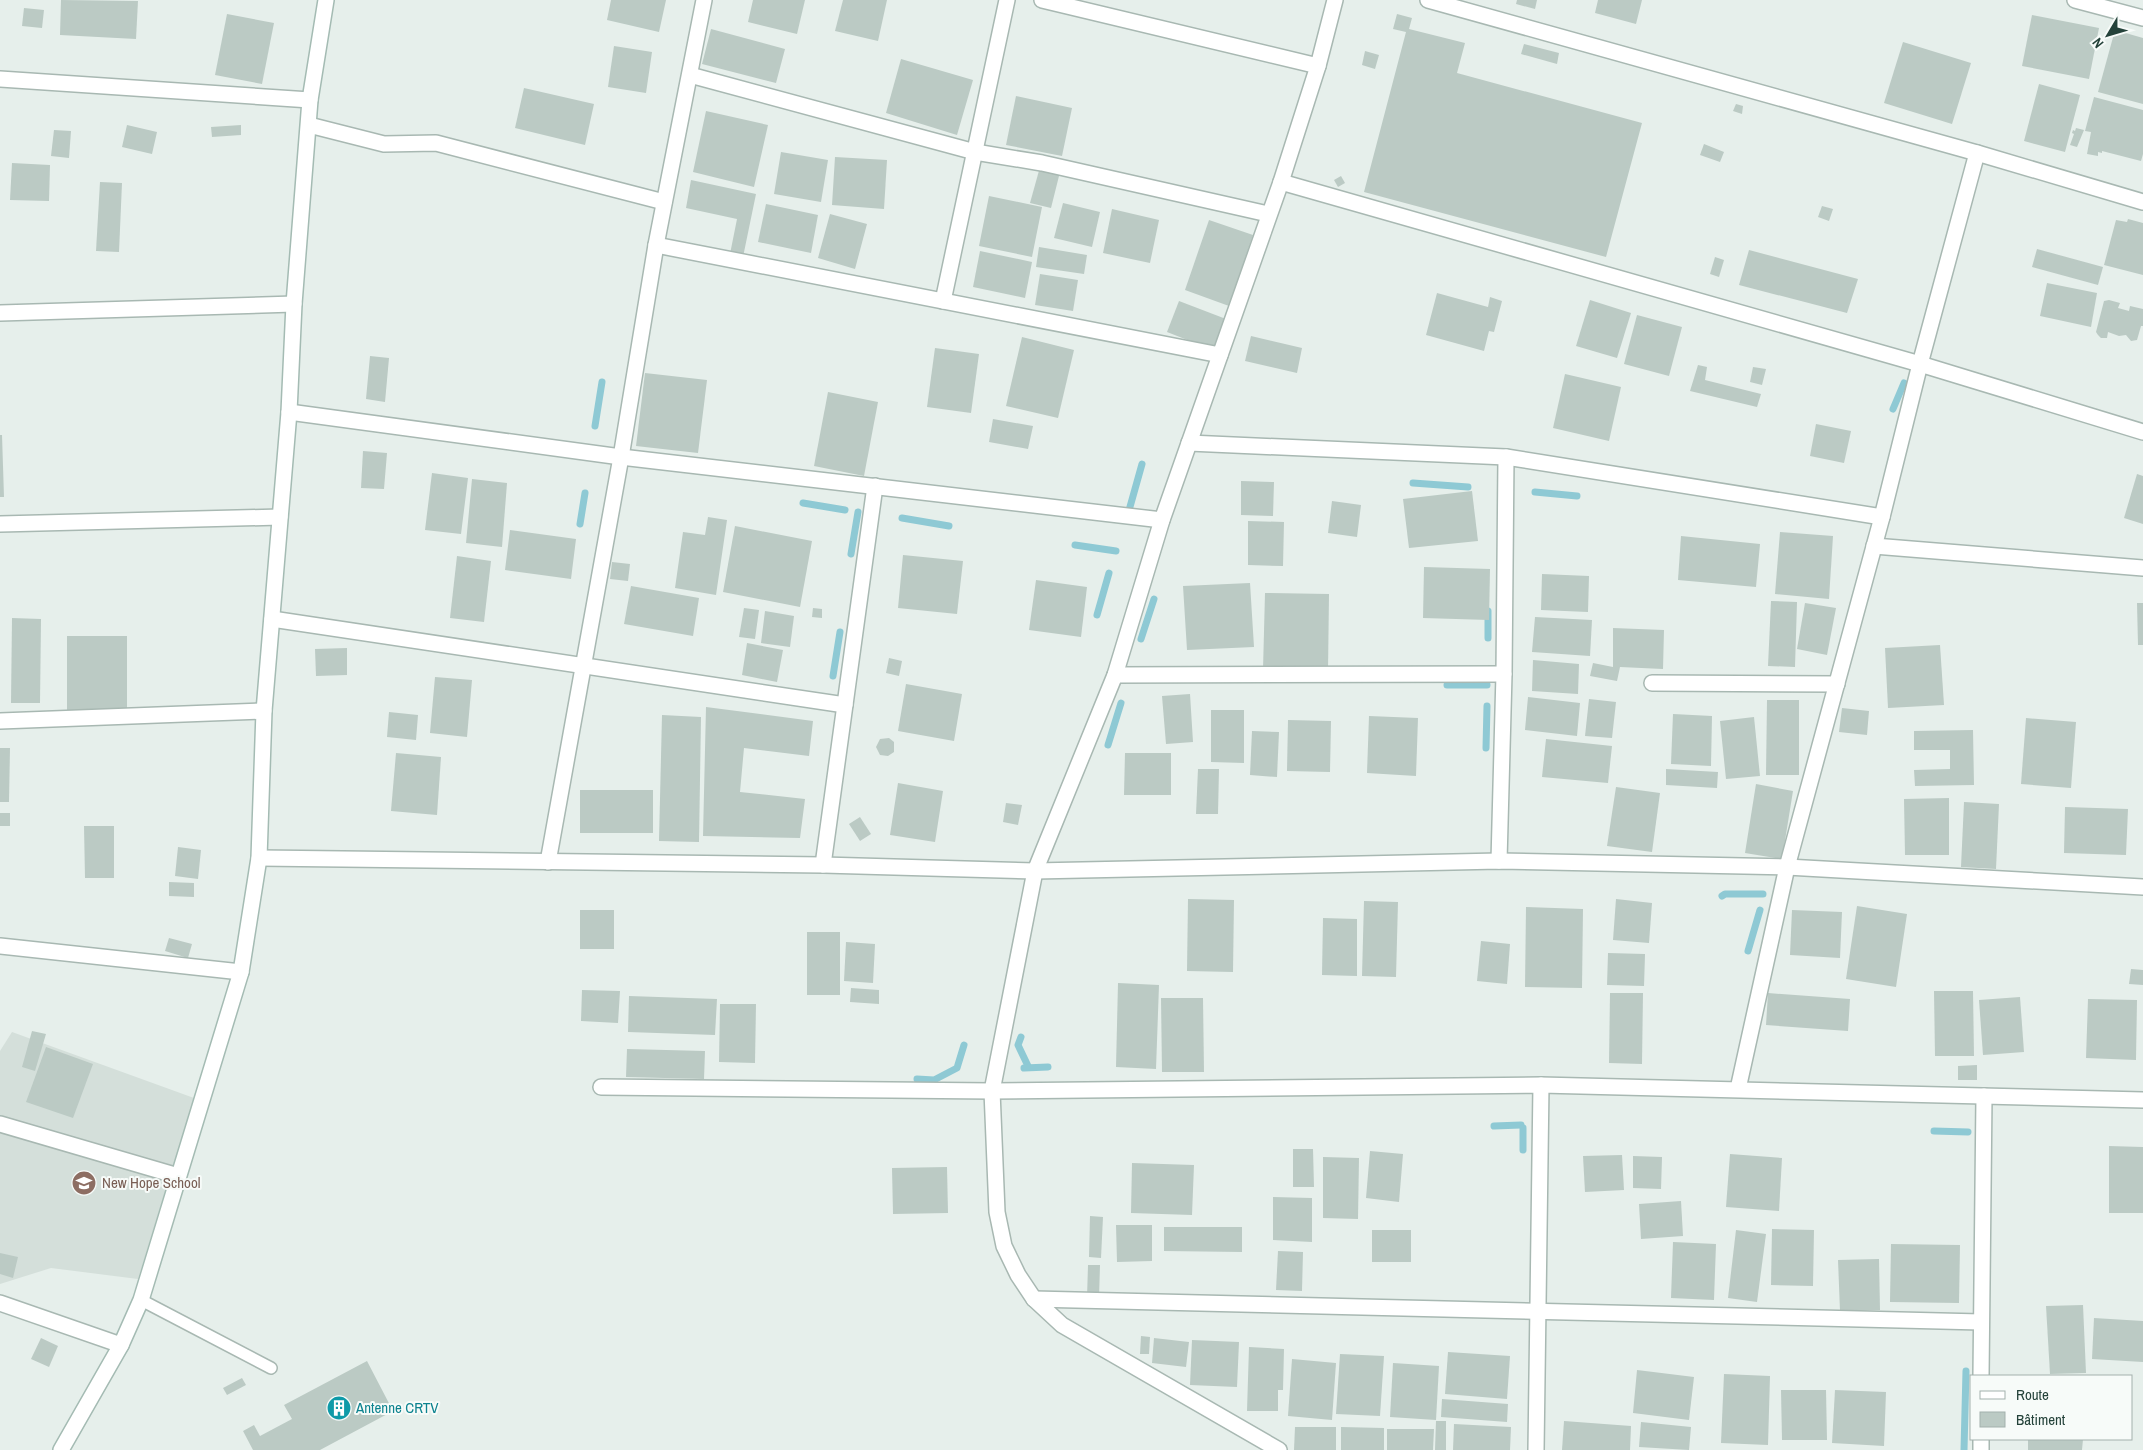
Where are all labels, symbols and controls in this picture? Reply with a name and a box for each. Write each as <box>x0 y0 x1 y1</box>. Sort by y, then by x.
north arrow <box>2083 10 2133 60</box>
text: N <box>2088 34 2107 52</box>
school or university icon: New Hope School <box>71 1170 97 1196</box>
place label: New Hope School <box>102 1172 200 1193</box>
legend <box>1970 1375 2133 1440</box>
text: Route <box>2016 1384 2049 1405</box>
building icon: Antenne CRTV <box>326 1395 352 1421</box>
place label: Antenne CRTV <box>355 1397 439 1418</box>
text: Bâtiment <box>2016 1409 2066 1430</box>

